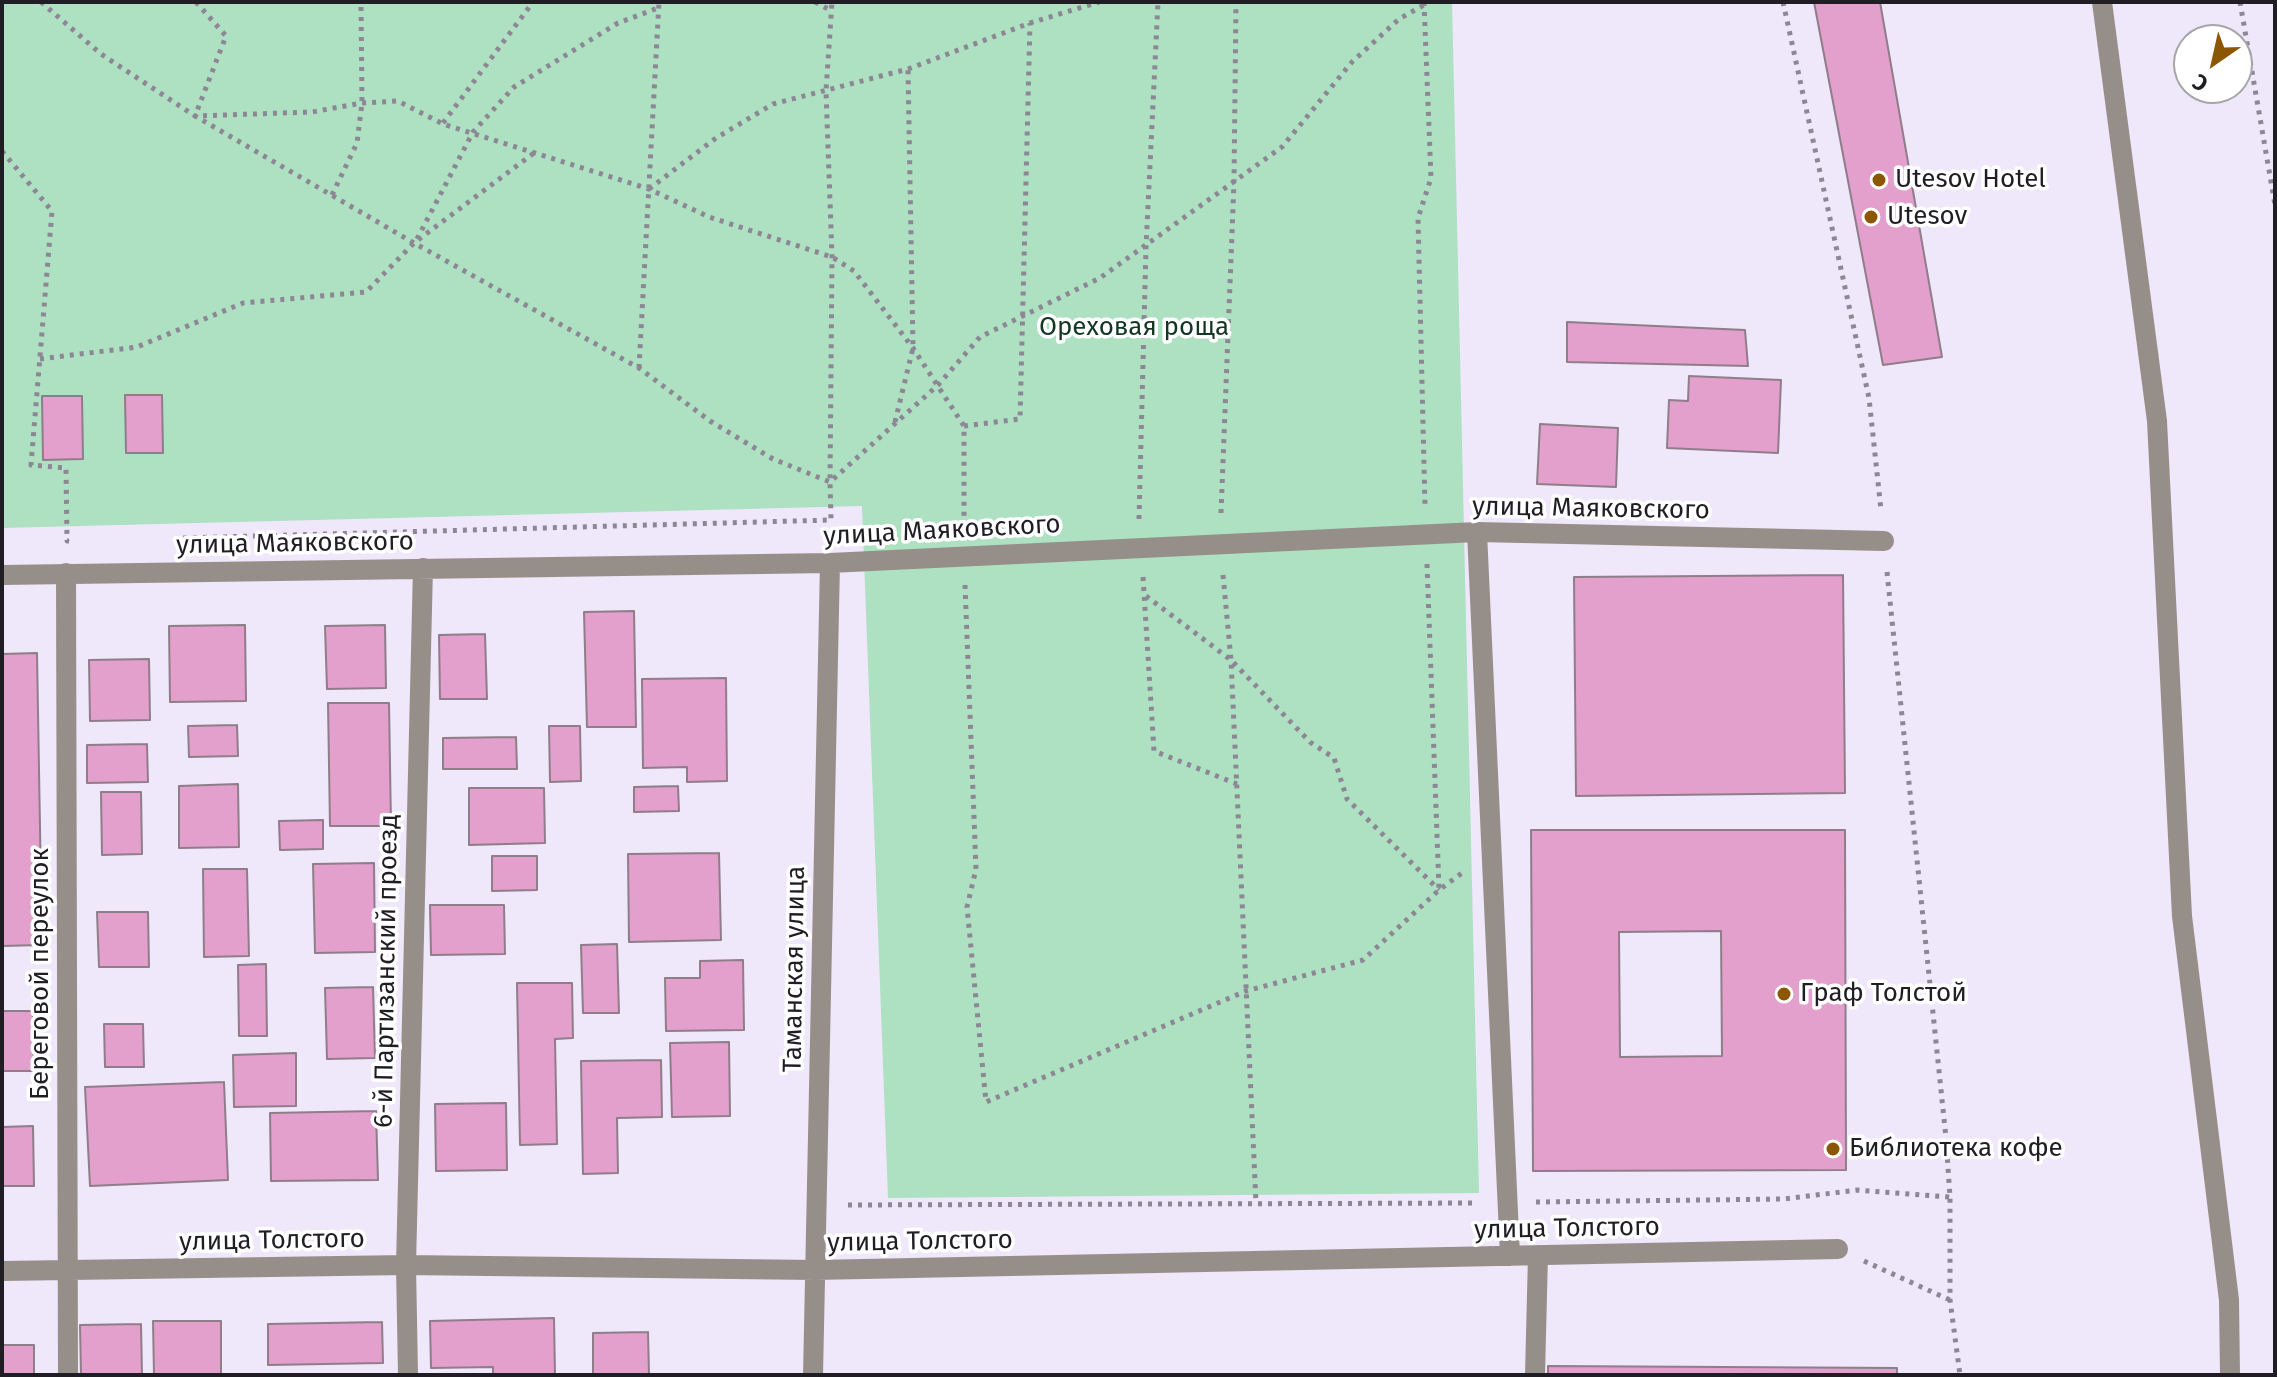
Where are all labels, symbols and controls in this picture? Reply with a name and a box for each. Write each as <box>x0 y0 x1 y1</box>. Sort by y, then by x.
north arrow <box>2173 24 2253 104</box>
text: С <box>2188 68 2213 97</box>
place label: Utesov Hotel <box>1895 164 2046 196</box>
marker: Utesov Hotel <box>1870 171 1888 189</box>
place label: Utesov <box>1887 201 1967 233</box>
marker: Utesov <box>1862 208 1880 226</box>
park label: Ореховая роща <box>1039 312 1229 344</box>
street label: улица Маяковского <box>1472 491 1710 527</box>
street label: улица Маяковского <box>823 509 1061 553</box>
street label: улица Маяковского <box>176 526 414 562</box>
street label: 6-й Партизанский проезд <box>369 814 405 1128</box>
street label: Береговой переулок <box>25 848 57 1100</box>
street label: Таманская улица <box>778 865 812 1073</box>
place label: Граф Толстой <box>1800 978 1967 1010</box>
marker: Граф Толстой <box>1775 985 1793 1003</box>
place label: Библиотека кофе <box>1849 1133 2063 1165</box>
marker: Библиотека кофе <box>1824 1140 1842 1158</box>
street label: улица Толстого <box>1474 1212 1660 1246</box>
street label: улица Толстого <box>179 1224 365 1258</box>
street label: улица Толстого <box>827 1225 1013 1259</box>

